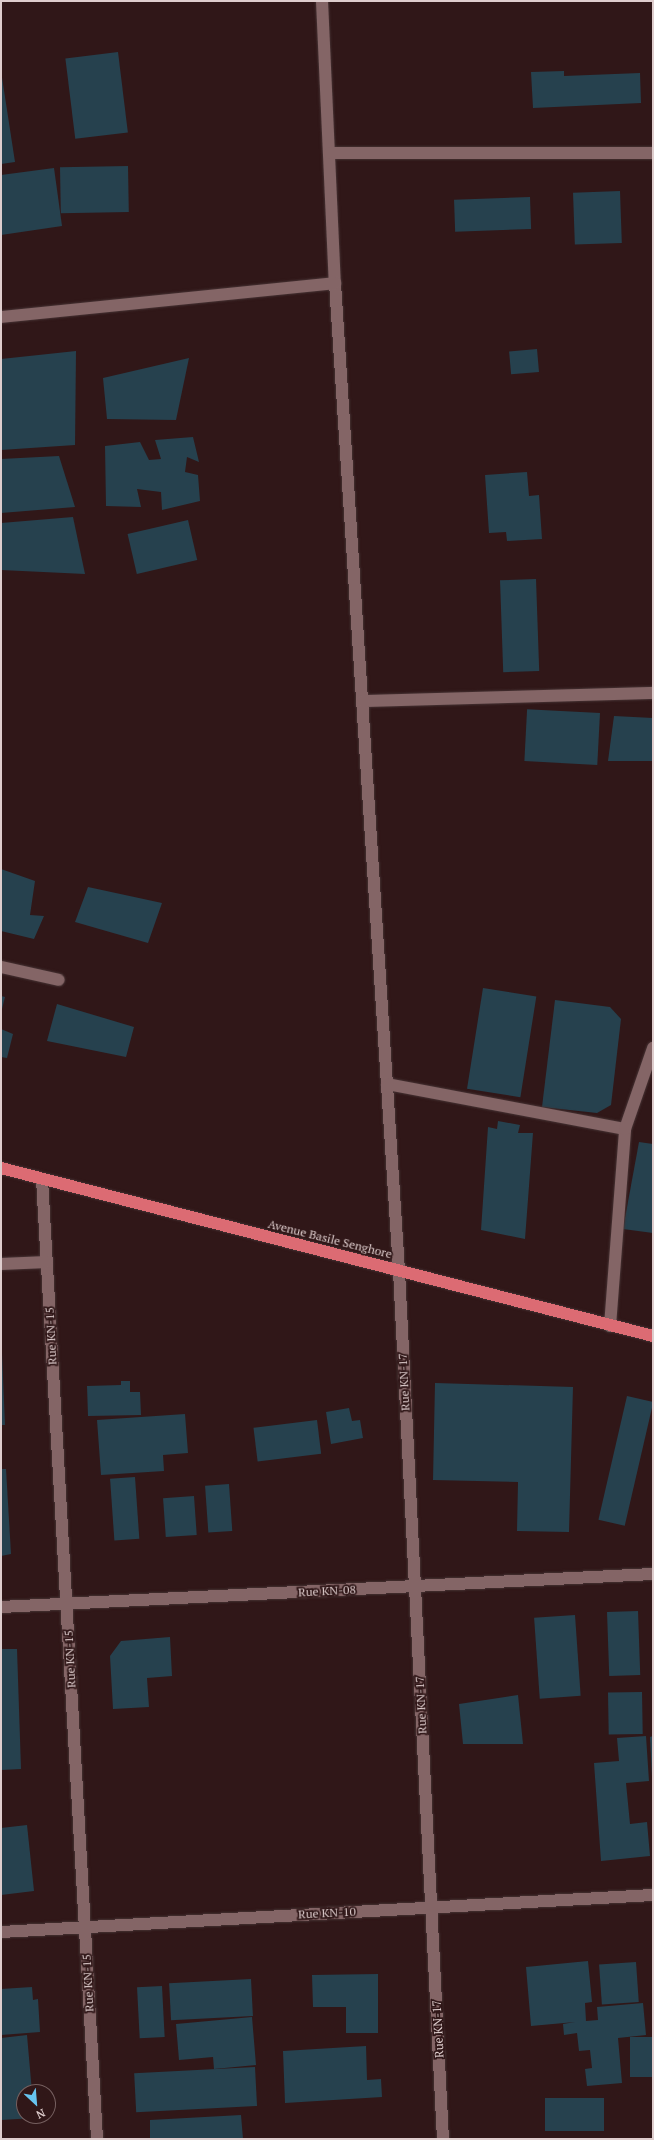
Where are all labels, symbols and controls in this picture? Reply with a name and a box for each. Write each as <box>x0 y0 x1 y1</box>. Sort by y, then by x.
street label: Avenue Basile Senghore <box>267 1217 393 1261</box>
street label: Rue KN-15 <box>42 1307 60 1365</box>
street label: Rue KN-17 <box>395 1353 413 1411</box>
street label: Rue KN-08 <box>298 1582 356 1600</box>
street label: Rue KN-15 <box>61 1630 79 1688</box>
street label: Rue KN-17 <box>412 1676 430 1734</box>
street label: Rue KN-10 <box>298 1904 356 1922</box>
street label: Rue KN-15 <box>79 1954 97 2012</box>
street label: Rue KN-17 <box>429 2000 447 2058</box>
north arrow <box>16 2084 56 2124</box>
text: N <box>34 2106 48 2122</box>

